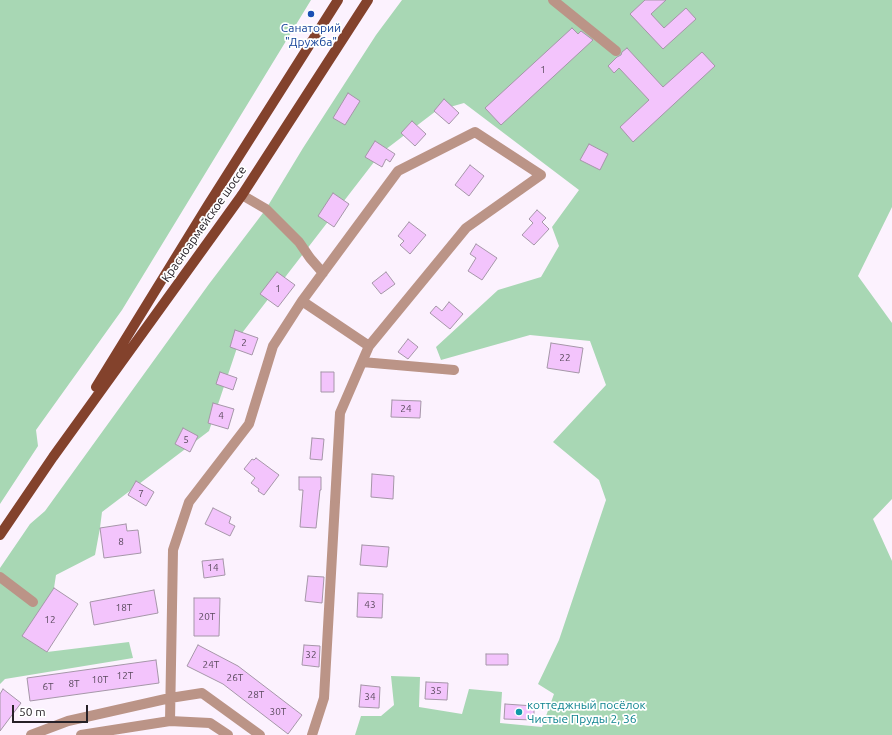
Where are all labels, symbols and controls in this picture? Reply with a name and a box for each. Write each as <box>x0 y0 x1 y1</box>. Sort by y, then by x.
marker: Санаторий "Дружба" <box>306 9 316 19</box>
place label: Санаторий "Дружба" <box>281 21 341 49</box>
house number: 1 <box>540 64 546 76</box>
street label: Красноармейское шоссе <box>158 163 250 285</box>
house number: 1 <box>275 283 281 295</box>
house number: 2 <box>241 337 247 349</box>
house number: 22 <box>559 352 571 364</box>
house number: 24 <box>400 403 412 415</box>
house number: 4 <box>218 410 224 422</box>
house number: 5 <box>183 434 189 446</box>
house number: 7 <box>138 488 144 500</box>
house number: 8 <box>118 536 124 548</box>
house number: 14 <box>207 562 219 574</box>
house number: 43 <box>364 599 376 611</box>
house number: 18Т <box>116 602 132 614</box>
house number: 20Т <box>199 611 215 623</box>
house number: 12 <box>44 614 56 626</box>
house number: 32 <box>305 649 317 661</box>
house number: 24Т <box>203 659 219 671</box>
house number: 12Т <box>117 670 133 682</box>
house number: 26Т <box>227 672 243 684</box>
house number: 10Т <box>92 674 108 686</box>
house number: 8Т <box>68 678 80 690</box>
house number: 6Т <box>42 681 54 693</box>
house number: 35 <box>430 685 442 697</box>
house number: 28Т <box>248 689 264 701</box>
house number: 34 <box>364 691 376 703</box>
scale bar <box>14 697 90 723</box>
place label: коттеджный посёлок Чистые Пруды 2, 36 <box>527 698 646 726</box>
text: 50 m <box>19 705 46 718</box>
house number: 30Т <box>270 706 286 718</box>
marker: коттеджный посёлок Чистые Пруды 2, 36 <box>514 707 524 717</box>

